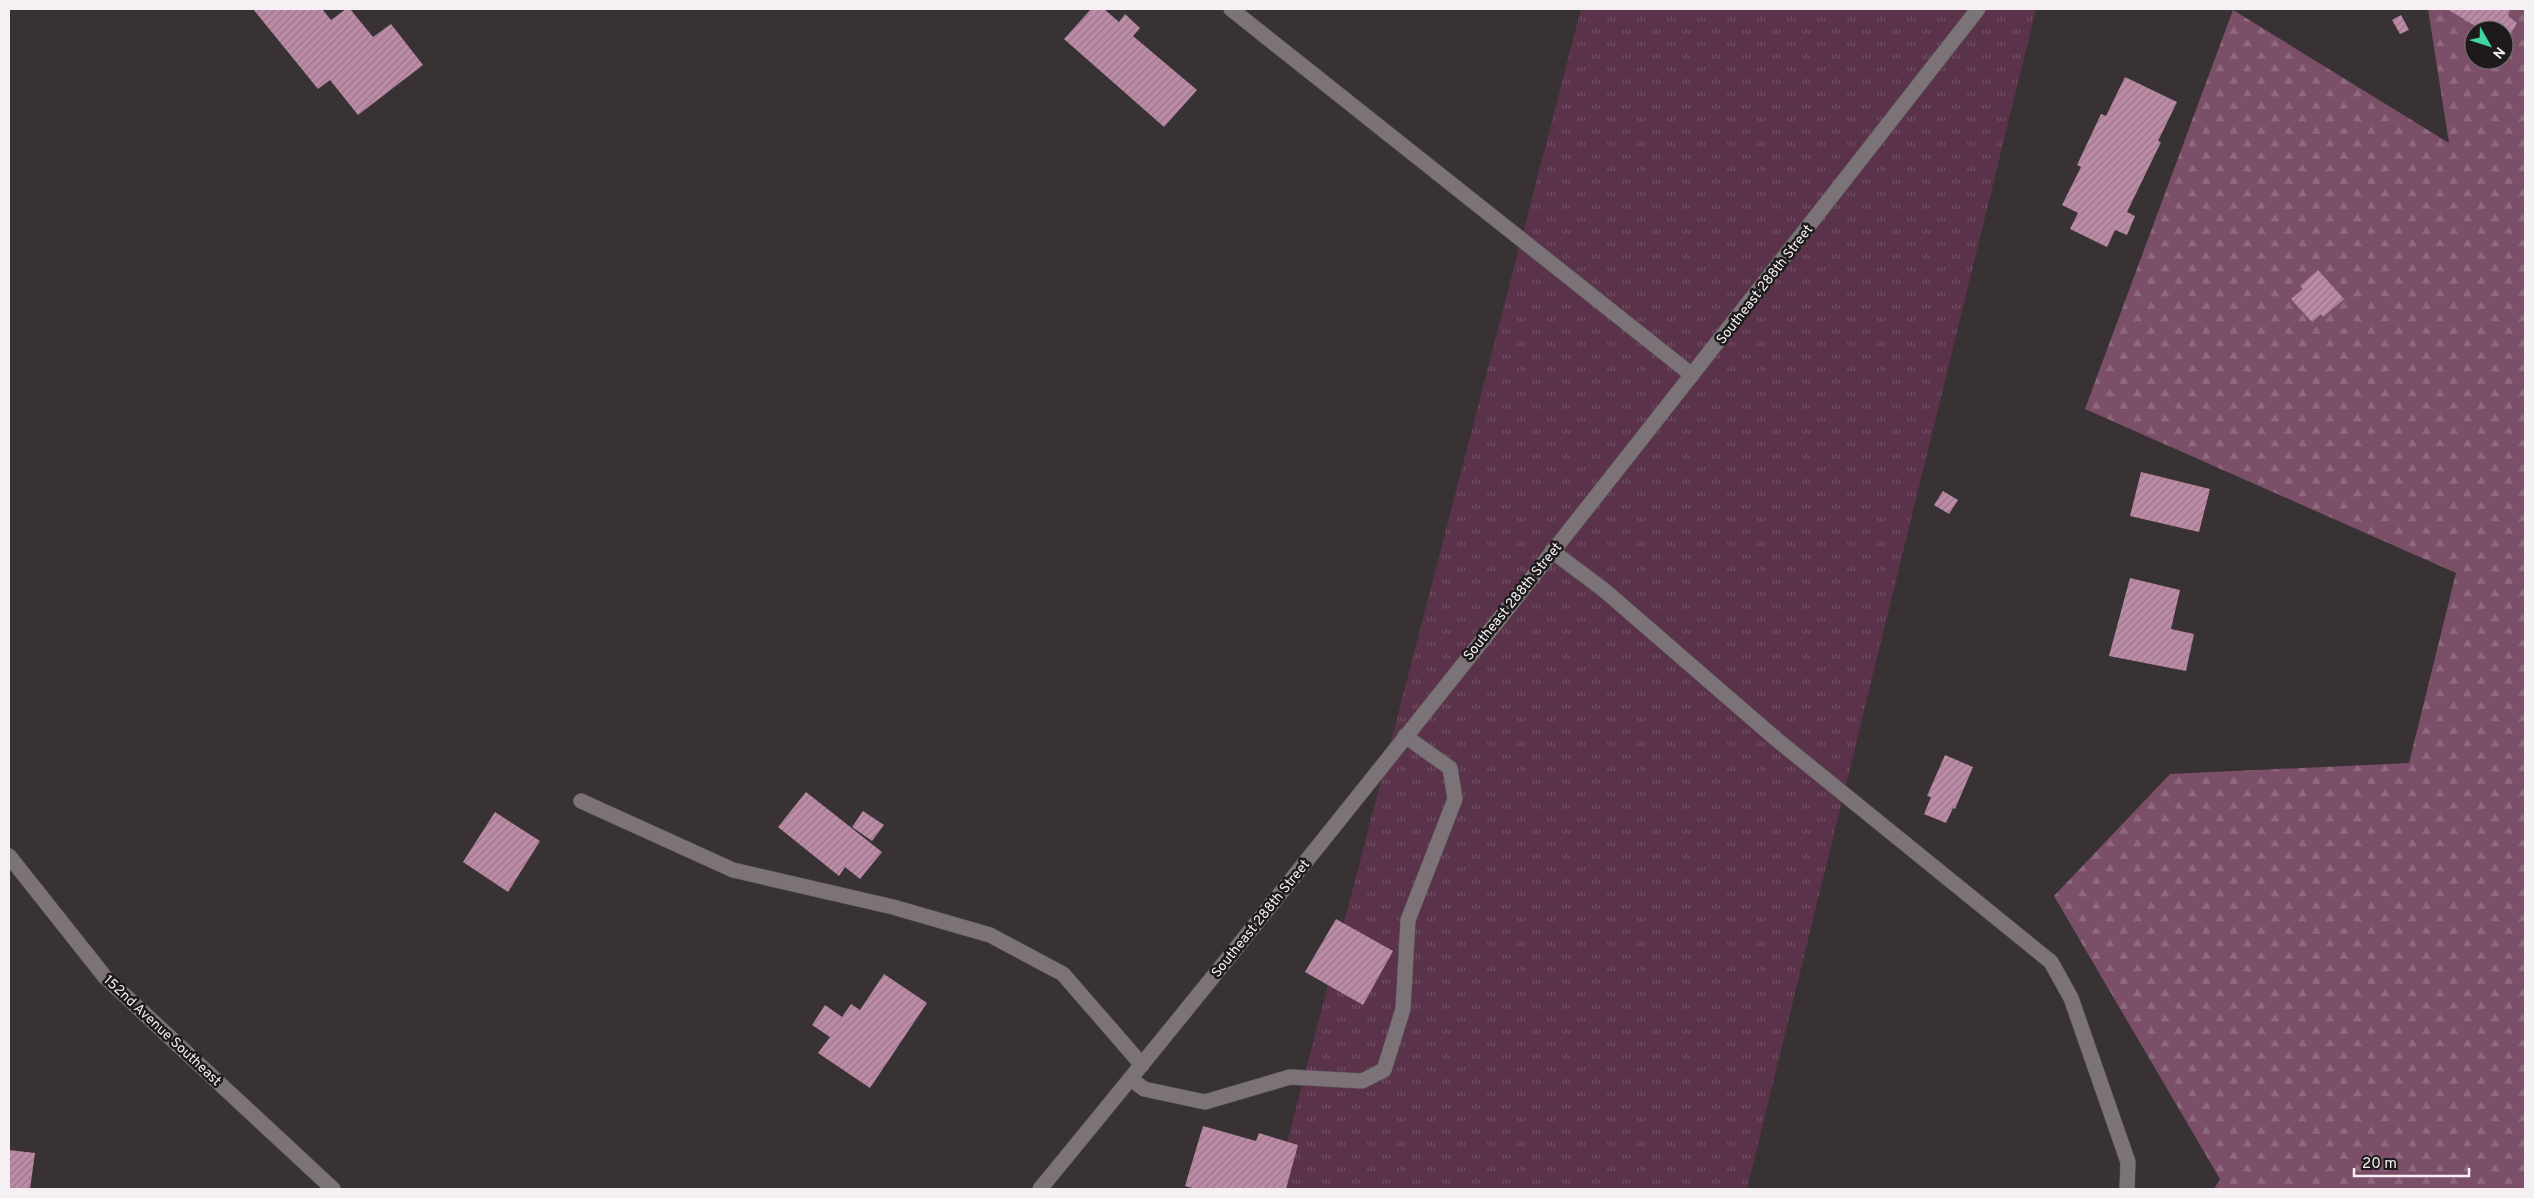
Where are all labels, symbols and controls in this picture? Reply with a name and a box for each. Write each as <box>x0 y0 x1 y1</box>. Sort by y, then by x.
north arrow <box>2464 20 2514 70</box>
text: N <box>2488 43 2508 61</box>
street label: Southeast 288th Street <box>1713 222 1817 348</box>
street label: Southeast 288th Street <box>1460 540 1566 664</box>
street label: Southeast 288th Street <box>1208 857 1314 981</box>
street label: 152nd Avenue Southeast <box>100 972 224 1090</box>
scale bar <box>2354 1146 2469 1178</box>
text: 20 m <box>2362 1155 2397 1174</box>

